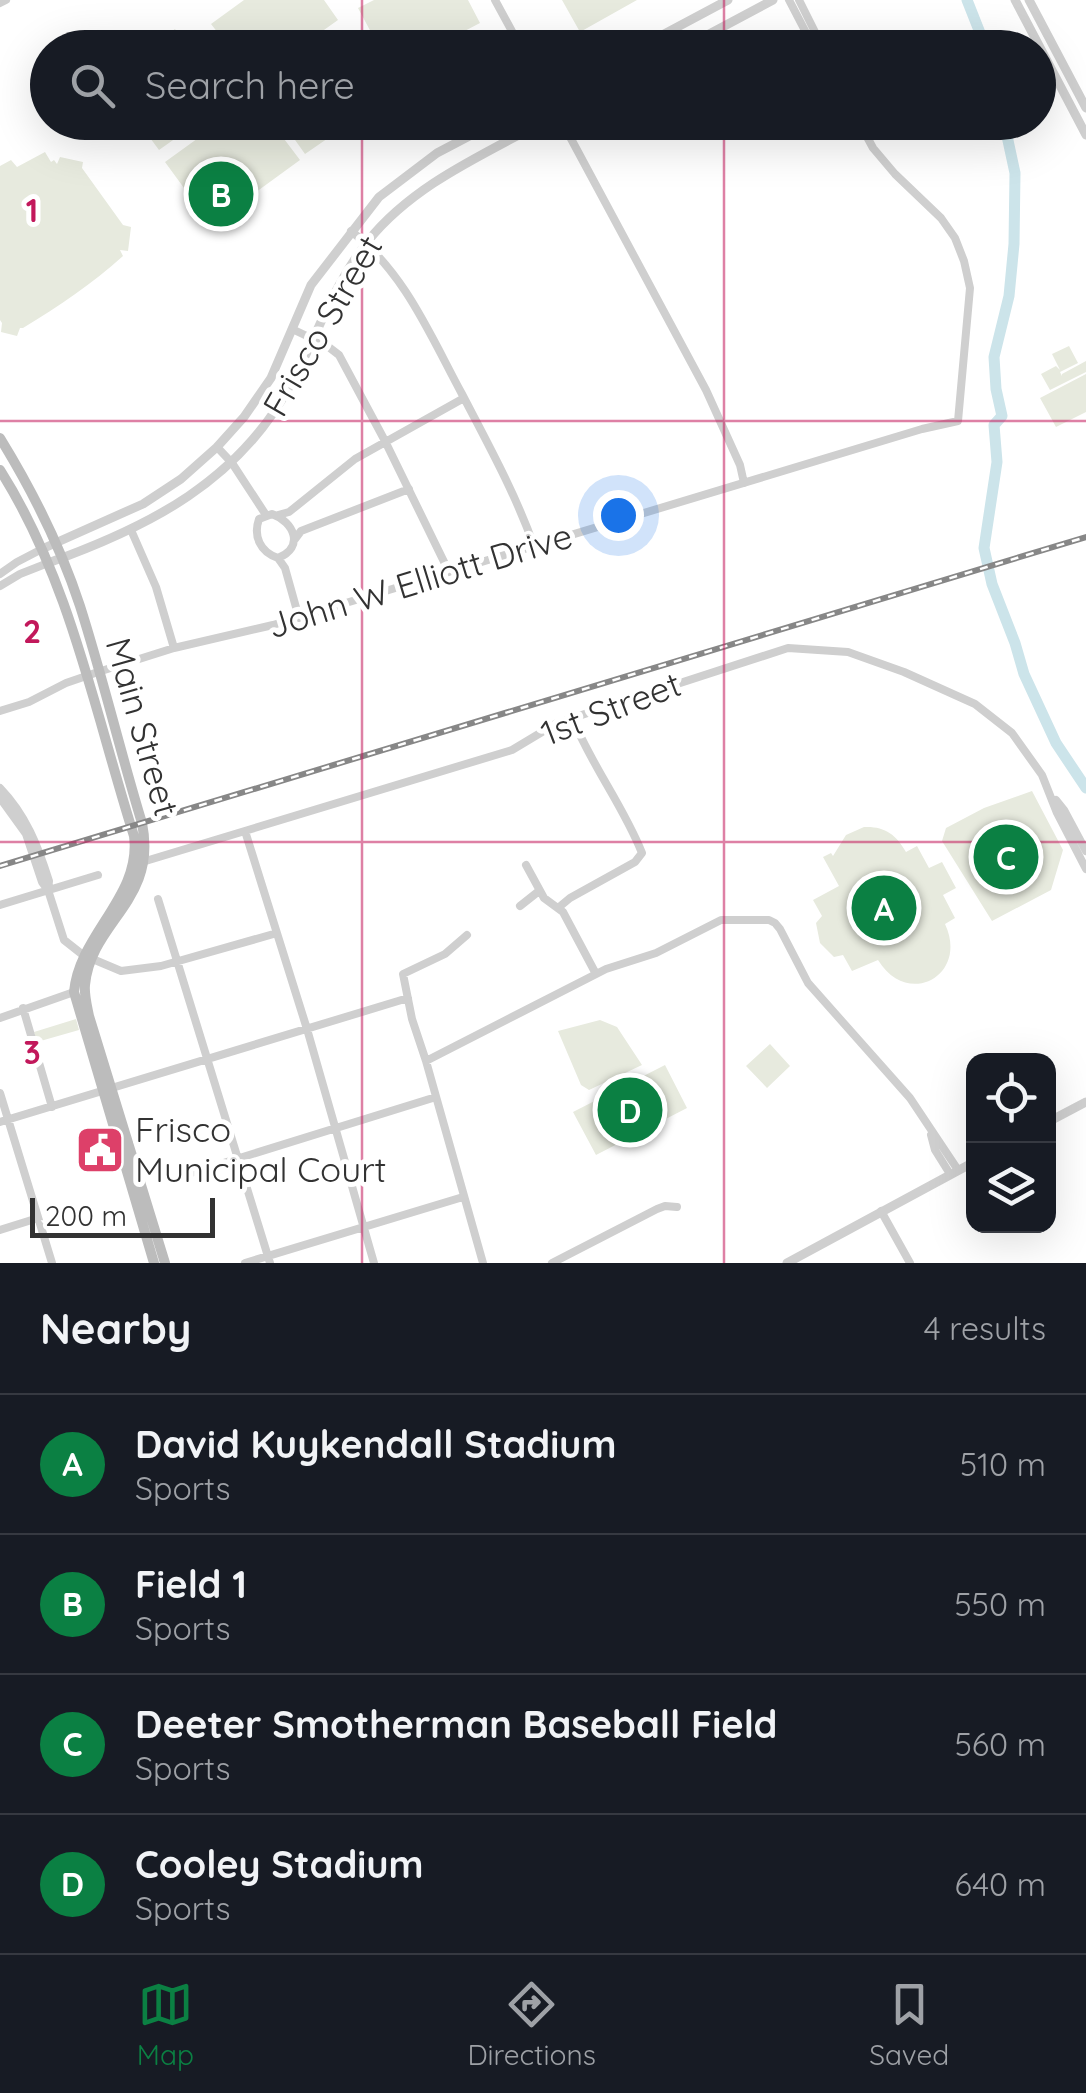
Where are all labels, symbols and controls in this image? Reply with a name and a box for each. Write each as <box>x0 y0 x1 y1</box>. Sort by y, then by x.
search box <box>30 30 1056 140</box>
icon: search <box>65 58 120 113</box>
text: Search here <box>145 61 355 109</box>
pin: B <box>188 156 254 232</box>
text: 1 <box>26 190 38 230</box>
street label: Frisco Street <box>253 227 392 424</box>
your location <box>593 490 644 541</box>
street label: John W Elliott Drive <box>262 513 577 647</box>
text: 2 <box>23 611 41 651</box>
street label: Main Street <box>97 633 189 821</box>
street label: 1st Street <box>534 661 687 755</box>
pin: C <box>974 820 1038 894</box>
pin: A <box>852 870 916 946</box>
text: 3 <box>23 1032 41 1072</box>
map controls <box>966 1053 1056 1233</box>
button: locate <box>966 1053 1056 1143</box>
pin: D <box>598 1072 662 1148</box>
place label: Frisco Municipal Court <box>135 1107 386 1191</box>
public building icon: Frisco Municipal Court <box>74 1124 126 1176</box>
button: layers <box>966 1143 1056 1233</box>
scale bar <box>30 1193 215 1238</box>
text: 200 m <box>45 1198 127 1233</box>
text: Nearby <box>40 1302 191 1355</box>
text: 4 results <box>924 1308 1046 1348</box>
text: David Kuykendall Stadium <box>135 1420 616 1468</box>
text: A <box>62 1444 83 1484</box>
text: 510 m <box>960 1444 1046 1484</box>
text: Sports <box>135 1468 231 1508</box>
text: Field 1 <box>135 1560 247 1608</box>
text: B <box>62 1584 83 1624</box>
text: 550 m <box>954 1584 1046 1624</box>
text: Sports <box>135 1608 231 1648</box>
text: Deeter Smotherman Baseball Field <box>135 1700 777 1748</box>
text: C <box>62 1724 83 1764</box>
text: 560 m <box>954 1724 1046 1764</box>
text: Sports <box>135 1748 231 1788</box>
text: Cooley Stadium <box>135 1840 424 1888</box>
text: D <box>61 1864 84 1904</box>
text: 640 m <box>954 1864 1046 1904</box>
text: Sports <box>135 1888 231 1928</box>
tab: Map <box>137 1977 194 2072</box>
tab: Directions <box>467 1977 596 2072</box>
tab: Saved <box>869 1977 949 2072</box>

